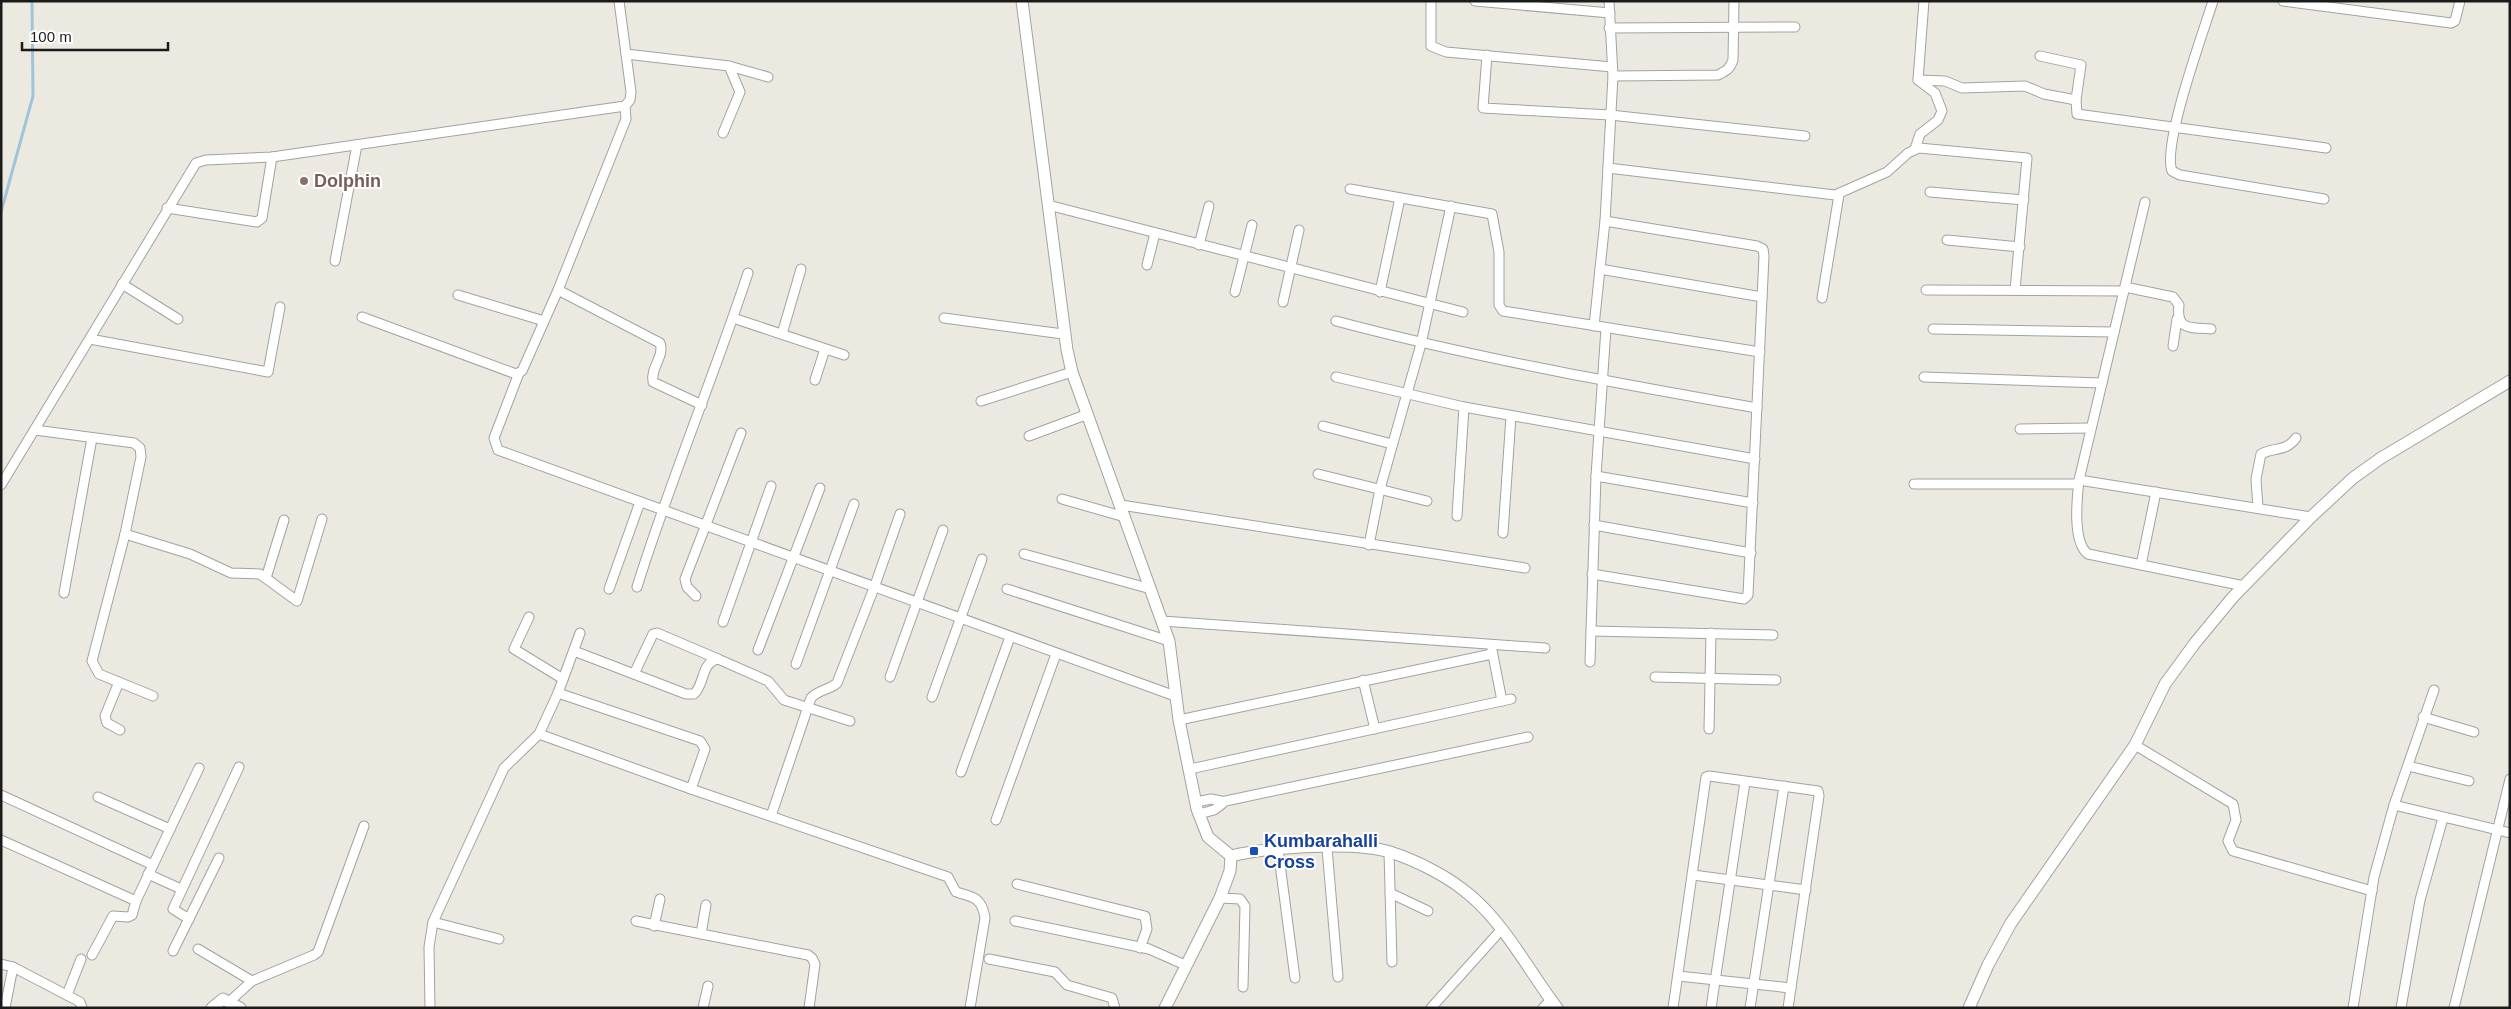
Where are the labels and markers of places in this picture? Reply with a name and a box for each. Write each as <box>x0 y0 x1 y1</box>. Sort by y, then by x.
place label: Dolphin <box>314 171 381 191</box>
marker: Dolphin <box>298 175 310 187</box>
place label: Kumbarahalli Cross <box>1264 831 1378 872</box>
marker: Kumbarahalli Cross <box>1248 845 1260 857</box>

